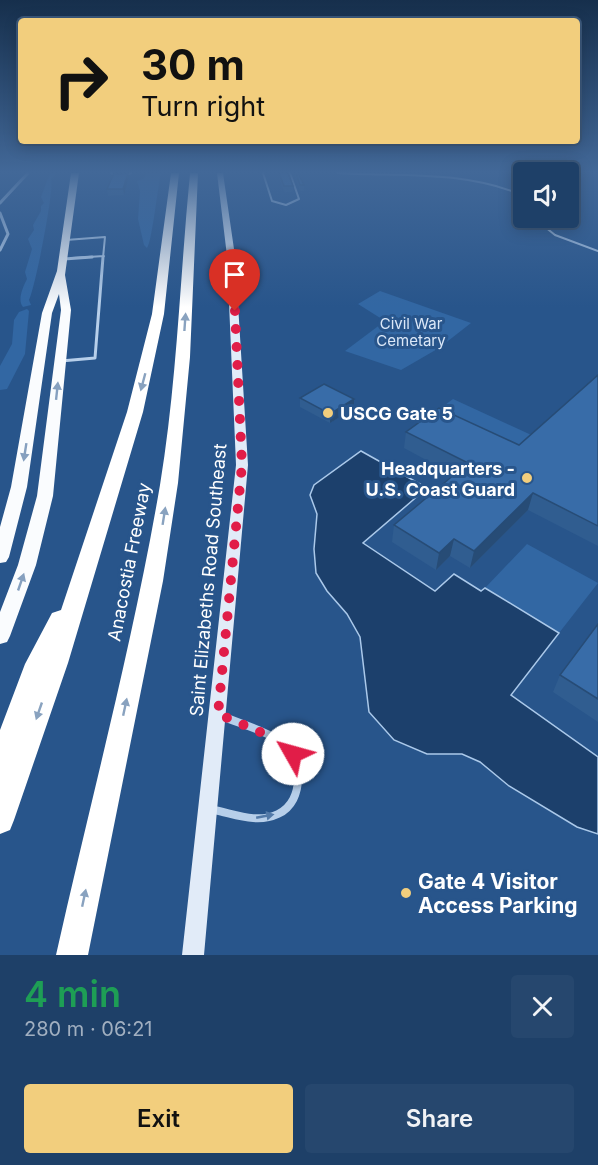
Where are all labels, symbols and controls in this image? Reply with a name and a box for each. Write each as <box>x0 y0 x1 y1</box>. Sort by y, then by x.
text: 30 m <box>141 39 245 90</box>
icon: right <box>42 42 120 120</box>
text: Turn right <box>141 90 265 123</box>
map controls <box>513 162 579 228</box>
button: sound <box>513 162 579 228</box>
pin <box>209 249 260 311</box>
icon: arrive <box>218 258 251 291</box>
one-way arrow <box>181 313 190 332</box>
park label: Civil War Cemetary <box>376 314 446 350</box>
one-way arrow <box>138 372 148 391</box>
one-way arrow <box>52 381 62 400</box>
place label: USCG Gate 5 <box>340 403 453 424</box>
marker: USCG Gate 5 <box>321 406 335 420</box>
one-way arrow <box>21 442 30 461</box>
street label: Saint Elizabeths Road Southeast <box>186 443 230 717</box>
place label: Headquarters - U.S. Coast Guard <box>366 458 515 500</box>
marker: Headquarters - U.S. Coast Guard <box>520 471 534 485</box>
street label: Anacostia Freeway <box>103 481 155 643</box>
one-way arrow <box>160 507 169 526</box>
one-way arrow <box>17 573 27 591</box>
one-way arrow <box>120 698 130 716</box>
one-way arrow <box>33 702 43 720</box>
position arrow <box>261 722 325 786</box>
one-way arrow <box>256 811 275 820</box>
place label: Gate 4 Visitor Access Parking <box>418 869 578 918</box>
marker: Gate 4 Visitor Access Parking <box>399 886 413 900</box>
one-way arrow <box>80 888 89 907</box>
text: 4 min <box>24 972 121 1016</box>
button: close <box>511 975 574 1038</box>
text: 280 m · 06:21 <box>24 1017 152 1041</box>
button: Exit <box>24 1084 293 1153</box>
button: Share <box>305 1084 574 1153</box>

